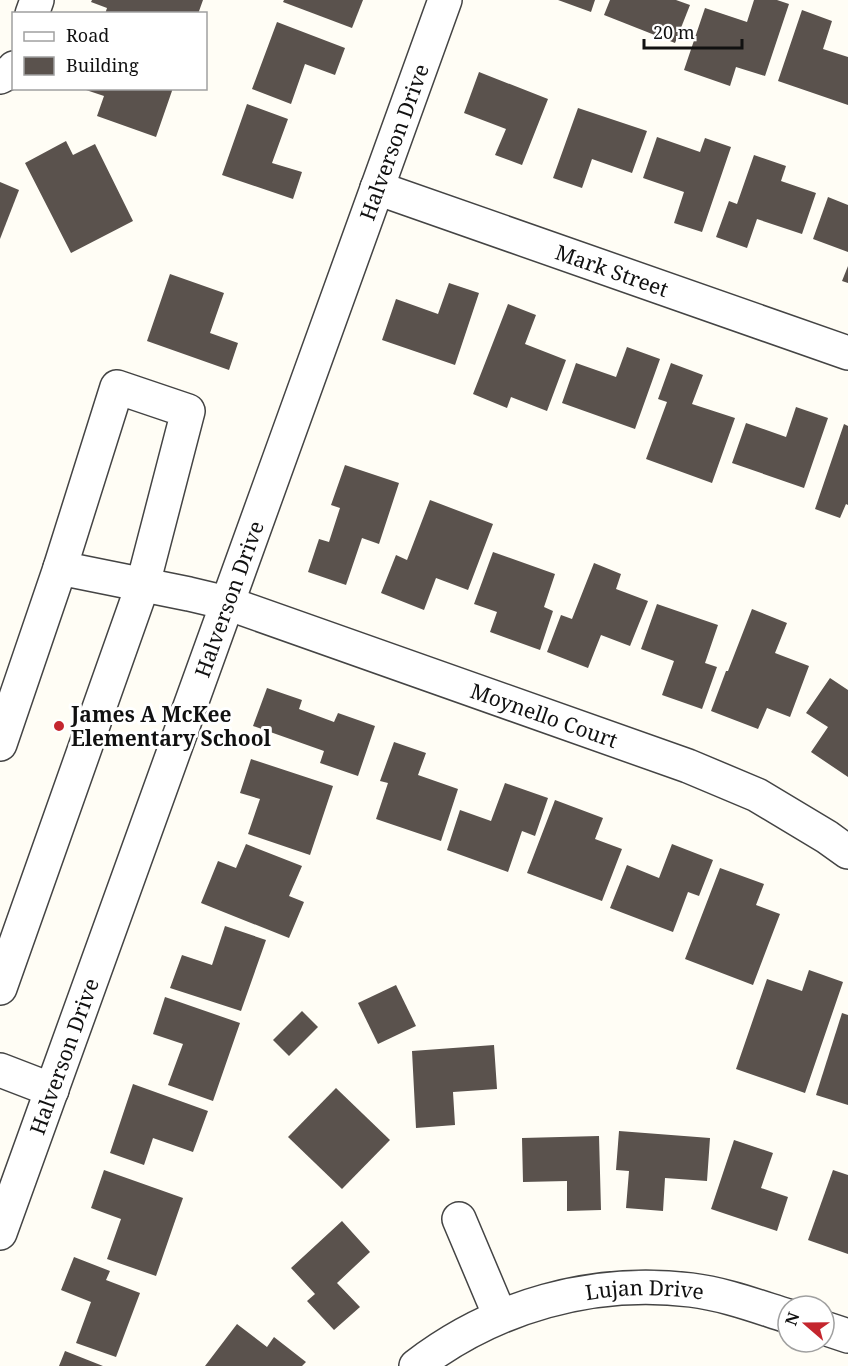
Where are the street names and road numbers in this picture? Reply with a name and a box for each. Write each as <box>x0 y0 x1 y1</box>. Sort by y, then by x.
street label: Halverson Drive <box>353 60 435 224</box>
street label: Mark Street <box>552 238 672 303</box>
street label: Halverson Drive <box>188 517 270 681</box>
street label: Moynello Court <box>467 676 622 754</box>
street label: Halverson Drive <box>23 974 105 1138</box>
street label: Lujan Drive <box>583 1273 706 1306</box>

